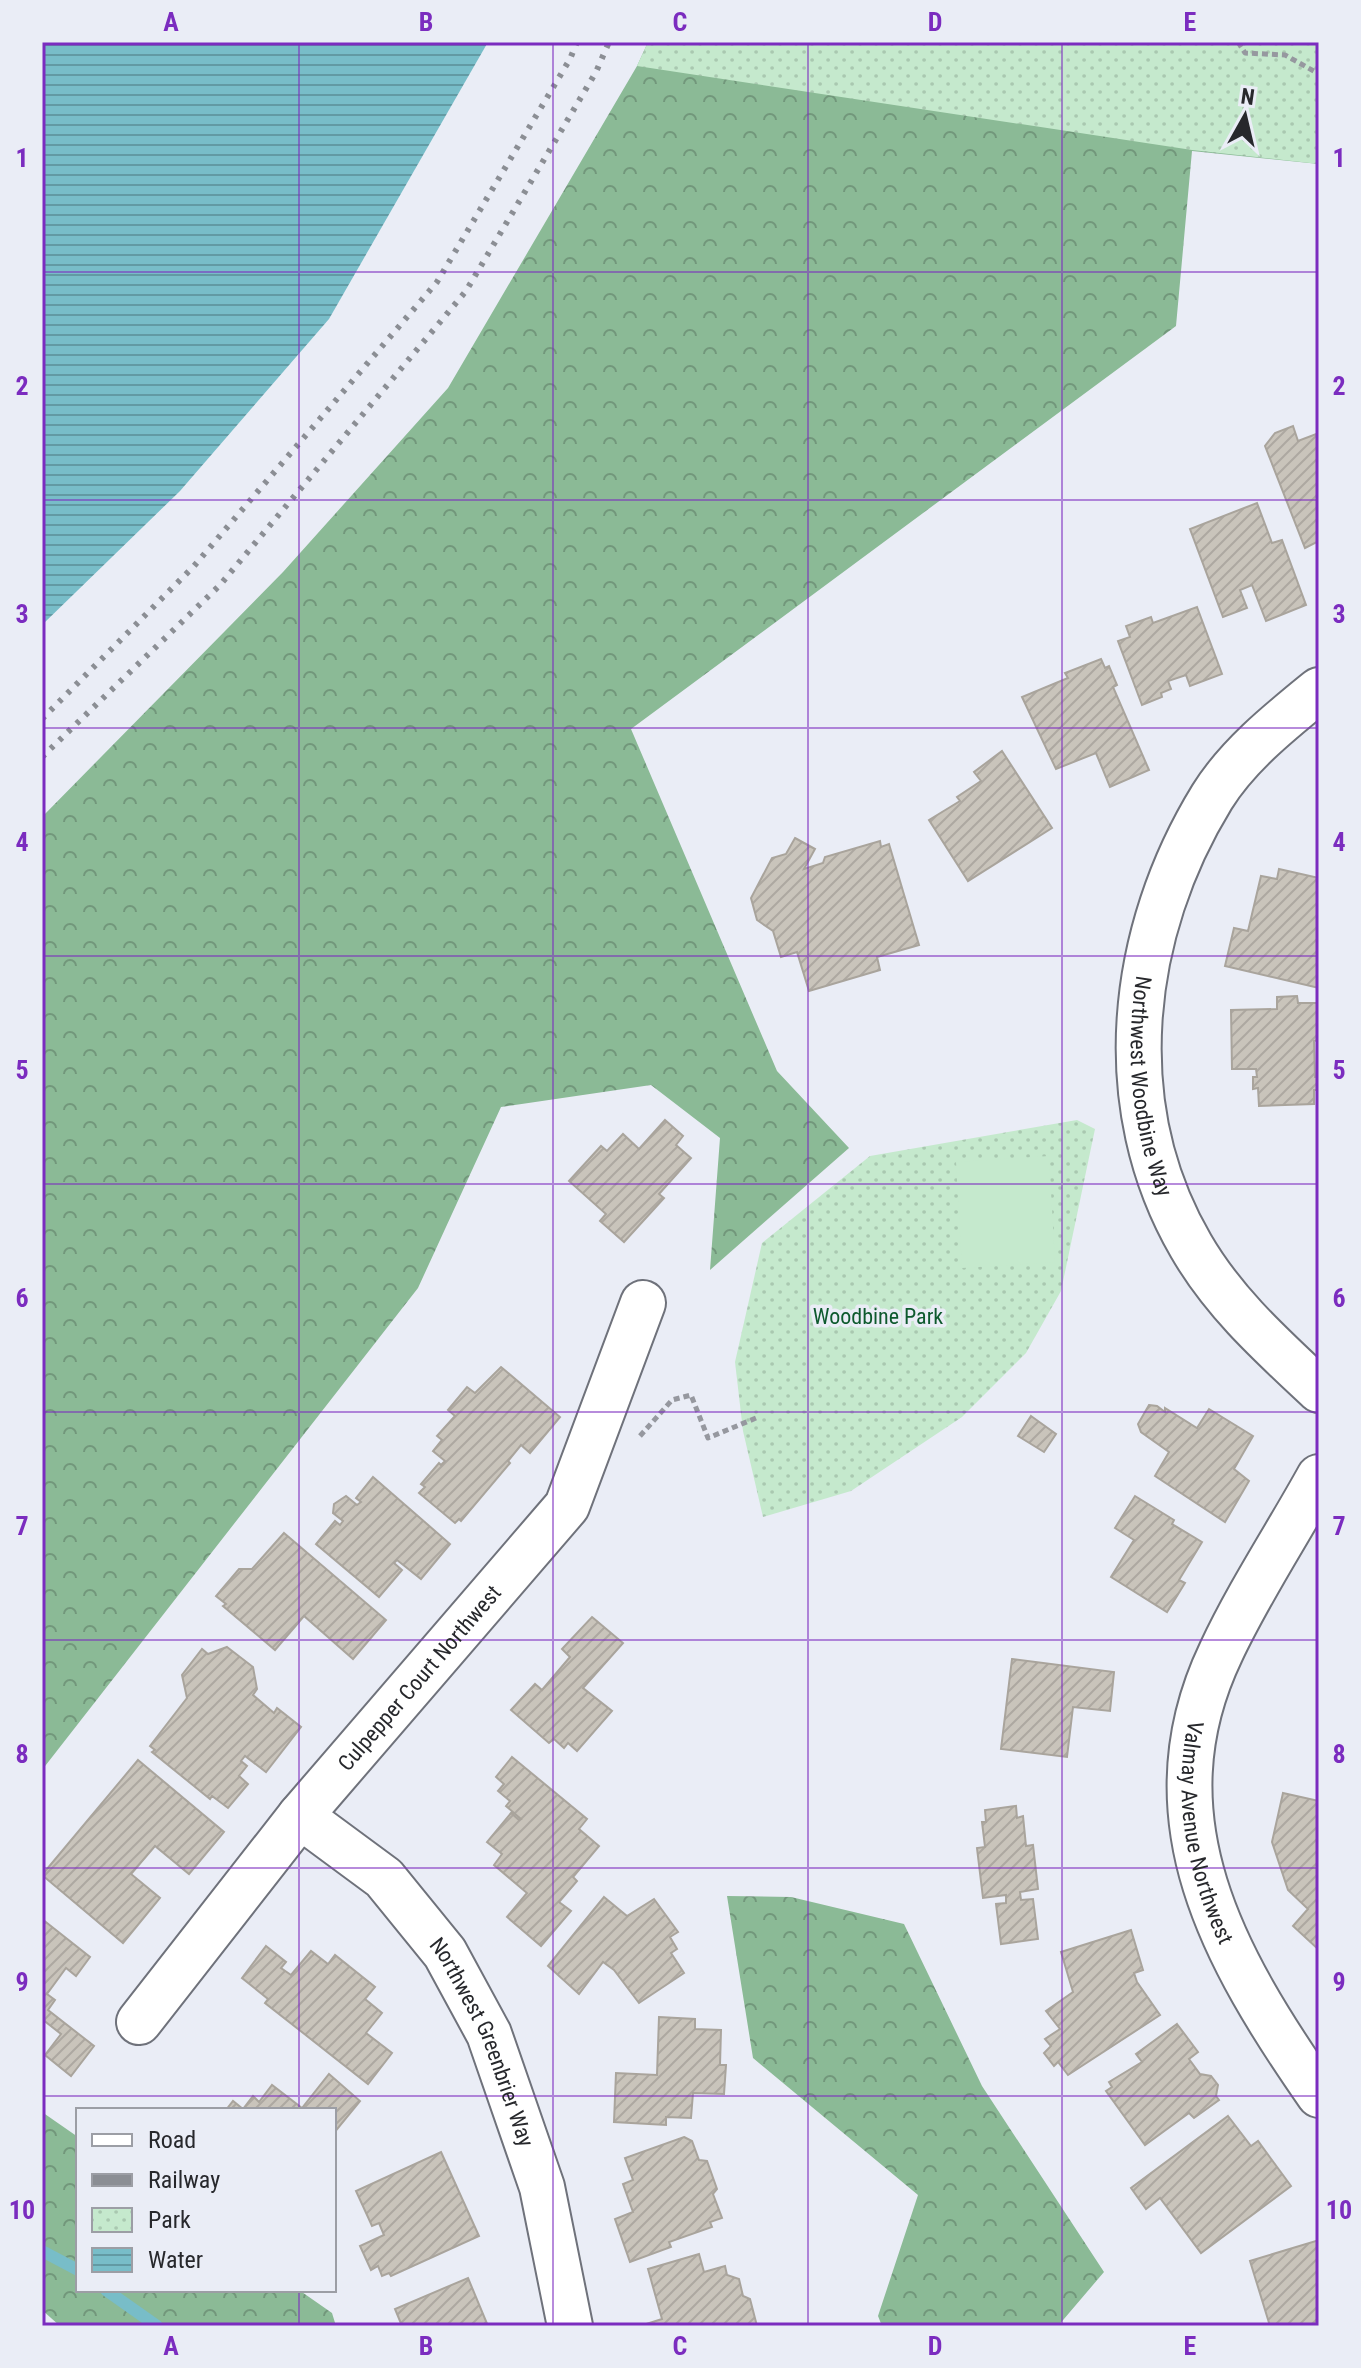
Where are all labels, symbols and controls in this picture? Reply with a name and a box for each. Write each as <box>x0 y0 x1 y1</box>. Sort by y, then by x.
text: A <box>163 7 179 37</box>
text: B <box>419 7 433 37</box>
text: C <box>673 7 688 37</box>
text: D <box>928 7 942 37</box>
text: E <box>1184 7 1197 37</box>
north arrow <box>1205 76 1285 156</box>
text: N <box>1239 83 1256 110</box>
text: 1 <box>15 143 29 173</box>
text: 1 <box>1332 143 1346 173</box>
text: 2 <box>15 371 29 401</box>
text: 2 <box>1332 371 1346 401</box>
text: 3 <box>15 599 29 629</box>
text: 3 <box>1332 599 1346 629</box>
text: 4 <box>15 827 29 857</box>
text: 4 <box>1332 827 1346 857</box>
street label: Northwest Woodbine Way <box>1126 974 1178 1200</box>
text: 5 <box>15 1055 29 1085</box>
text: 5 <box>1332 1055 1346 1085</box>
text: 6 <box>15 1283 29 1313</box>
text: 6 <box>1332 1283 1346 1313</box>
park label: Woodbine Park <box>813 1304 943 1329</box>
text: 7 <box>15 1511 29 1541</box>
text: 7 <box>1332 1511 1346 1541</box>
street label: Culpepper Court Northwest <box>333 1580 506 1775</box>
street label: Valmay Avenue Northwest <box>1177 1719 1239 1948</box>
text: 8 <box>15 1739 29 1769</box>
text: 8 <box>1332 1739 1346 1769</box>
street label: Northwest Greenbrier Way <box>425 1932 539 2150</box>
text: 9 <box>15 1967 29 1997</box>
text: 9 <box>1332 1967 1346 1997</box>
legend <box>76 2108 336 2292</box>
text: Road <box>148 2126 196 2154</box>
text: Railway <box>148 2166 220 2194</box>
text: 10 <box>9 2195 35 2225</box>
text: 10 <box>1326 2195 1352 2225</box>
text: Park <box>148 2206 191 2234</box>
text: Water <box>148 2246 203 2274</box>
text: A <box>163 2331 179 2361</box>
text: B <box>419 2331 433 2361</box>
text: C <box>673 2331 688 2361</box>
text: D <box>928 2331 942 2361</box>
text: E <box>1184 2331 1197 2361</box>

